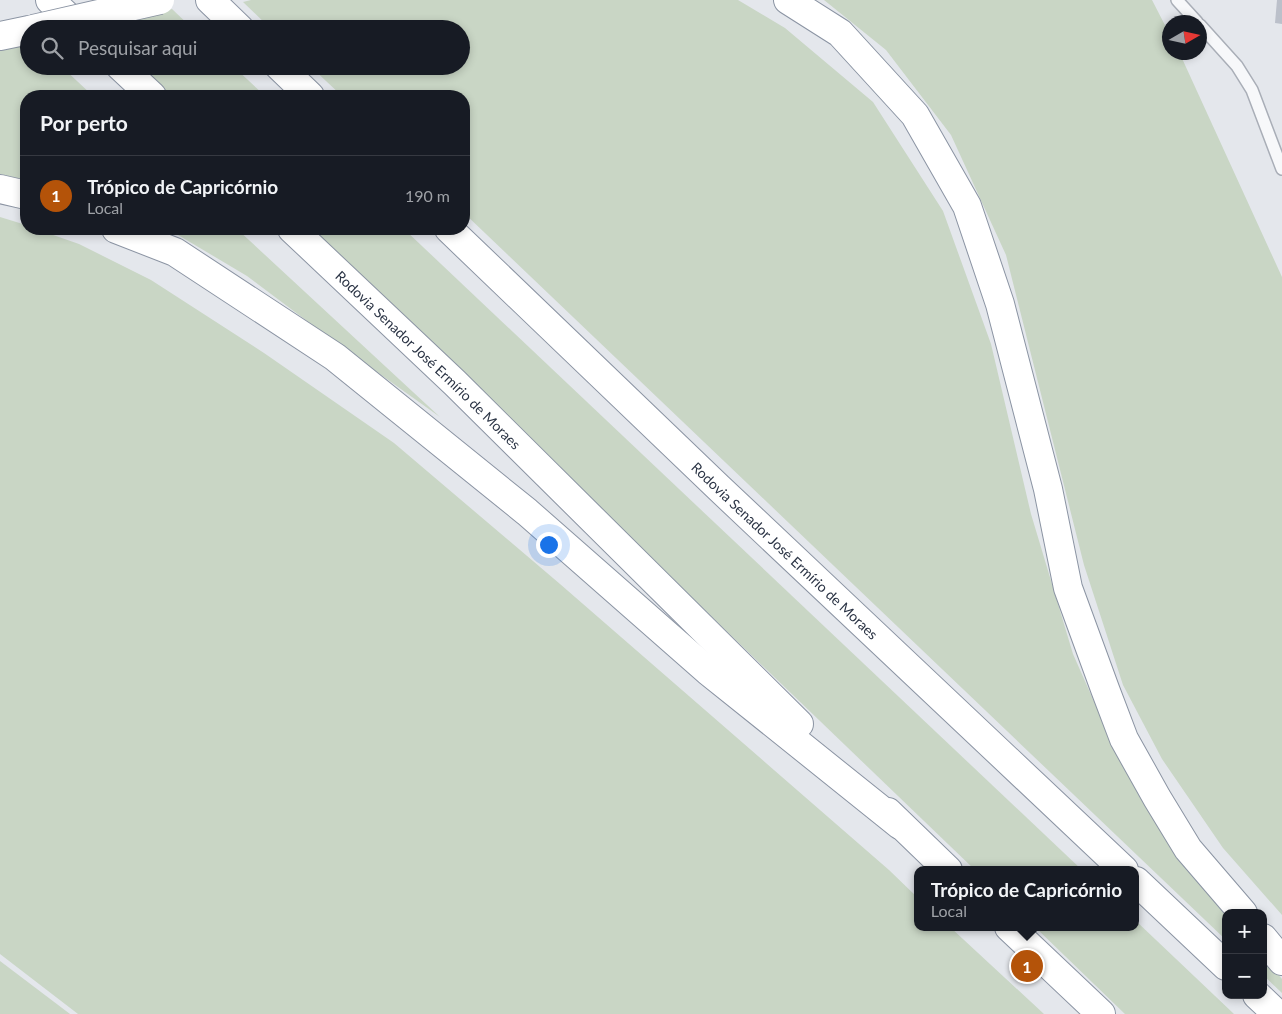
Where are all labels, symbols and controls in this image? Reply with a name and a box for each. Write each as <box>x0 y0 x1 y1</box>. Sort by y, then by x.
north arrow <box>1162 15 1207 60</box>
search box <box>20 20 470 75</box>
icon: search <box>38 34 66 62</box>
text: Pesquisar aqui <box>78 36 197 59</box>
text: Por perto <box>40 110 128 135</box>
text: Trópico de Capricórnio <box>87 175 278 198</box>
text: 1 <box>51 186 61 205</box>
text: 190 m <box>405 186 450 205</box>
text: Local <box>87 198 123 217</box>
street label: Rodovia Senador José Ermírio de Moraes <box>333 267 525 452</box>
street label: Rodovia Senador José Ermírio de Moraes <box>688 458 882 642</box>
your location <box>536 532 562 558</box>
popup <box>914 866 1139 931</box>
text: Trópico de Capricórnio <box>931 878 1122 901</box>
text: Local <box>931 901 967 920</box>
map controls <box>1222 909 1267 999</box>
button: + <box>1222 909 1267 954</box>
pin: 1 <box>1011 947 1043 985</box>
button: − <box>1222 954 1267 999</box>

